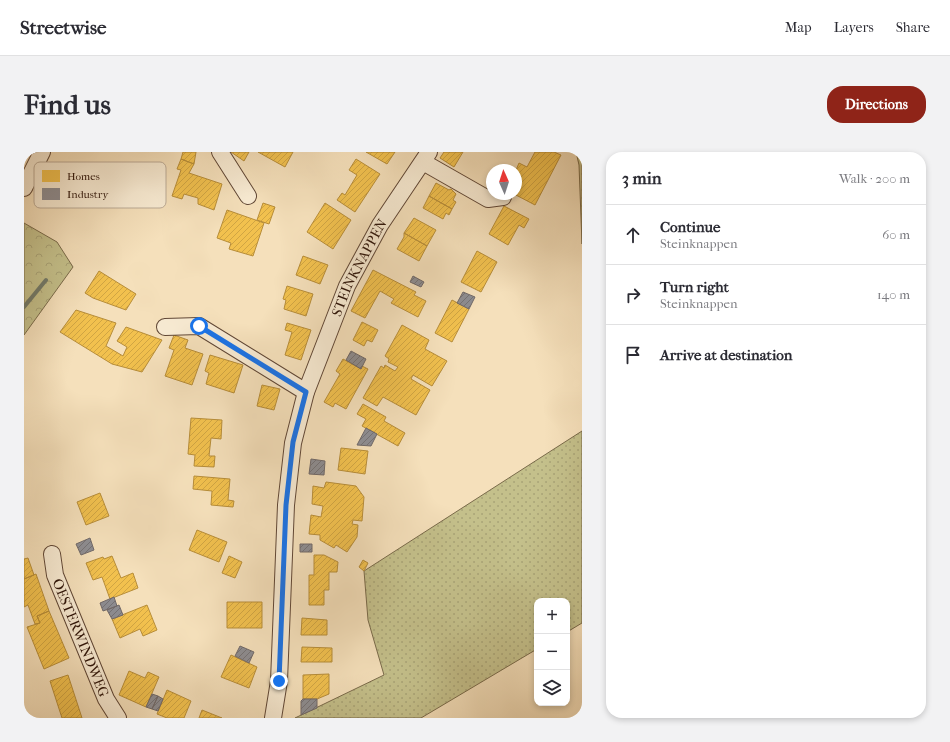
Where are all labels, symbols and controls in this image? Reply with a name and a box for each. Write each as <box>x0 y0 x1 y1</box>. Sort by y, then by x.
text: Streetwise <box>20 17 106 39</box>
text: Map <box>785 19 812 36</box>
text: Layers <box>834 19 874 36</box>
text: Share <box>896 19 930 36</box>
button: Directions <box>827 86 926 123</box>
text: Find us <box>24 88 111 121</box>
legend <box>34 162 166 208</box>
north arrow <box>486 164 522 200</box>
text: 3 min <box>622 168 662 188</box>
text: Homes <box>67 170 100 183</box>
text: Walk · 200 m <box>839 171 910 186</box>
text: Industry <box>67 188 109 201</box>
street label: STEINKNAPPEN <box>328 215 391 319</box>
text: Continue <box>660 218 720 236</box>
icon: ahead <box>622 224 644 246</box>
text: 60 m <box>882 227 910 242</box>
text: Steinknappen <box>660 236 738 251</box>
text: Turn right <box>660 278 729 296</box>
icon: right <box>622 284 644 306</box>
text: 140 m <box>877 287 910 302</box>
text: Steinknappen <box>660 296 738 311</box>
route start <box>190 317 208 335</box>
icon: arrive <box>622 344 644 366</box>
text: Arrive at destination <box>660 346 792 364</box>
street label: OESTERWINDWEG <box>49 576 113 699</box>
map controls <box>534 598 570 706</box>
button: + <box>534 598 570 634</box>
button: − <box>534 634 570 670</box>
button: layers <box>534 670 570 706</box>
route end <box>270 672 288 690</box>

